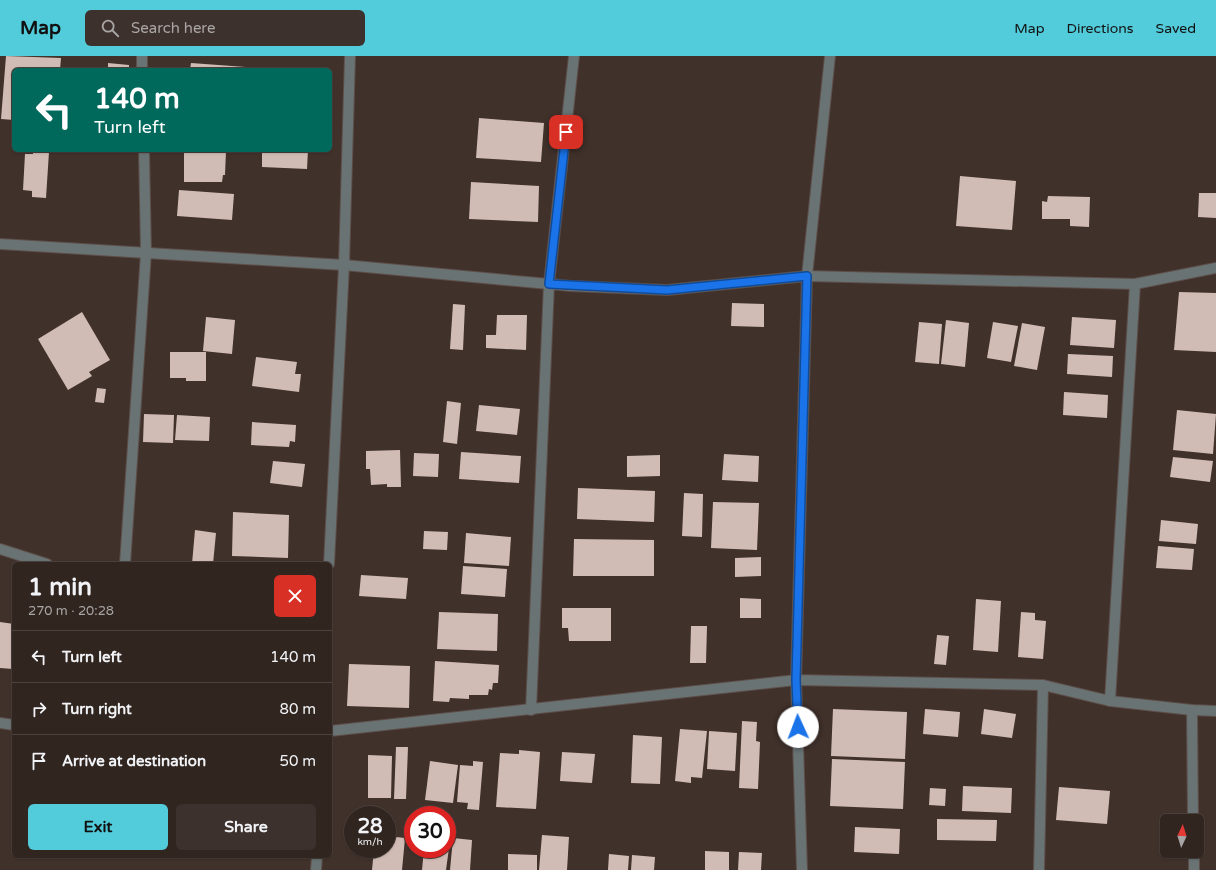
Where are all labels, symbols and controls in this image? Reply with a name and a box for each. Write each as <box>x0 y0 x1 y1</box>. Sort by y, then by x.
search box <box>85 10 365 46</box>
text: Map <box>20 17 61 39</box>
icon: search <box>99 17 121 39</box>
text: Search here <box>131 19 215 37</box>
text: Map <box>1014 20 1045 37</box>
text: Directions <box>1067 20 1134 37</box>
text: Saved <box>1156 20 1196 37</box>
text: 140 m <box>94 82 180 116</box>
icon: left <box>28 84 80 136</box>
pin <box>549 115 583 149</box>
text: Turn left <box>94 116 166 138</box>
icon: arrive <box>555 121 577 143</box>
text: 1 min <box>28 573 92 602</box>
button: close <box>274 575 316 617</box>
text: 270 m · 20:28 <box>28 603 114 619</box>
icon: left <box>28 646 50 668</box>
text: Turn left <box>62 648 122 666</box>
text: 140 m <box>270 648 316 666</box>
icon: right <box>28 698 50 720</box>
text: Turn right <box>62 700 132 718</box>
text: 80 m <box>279 700 316 718</box>
position arrow <box>777 706 819 748</box>
icon: arrive <box>28 750 50 772</box>
text: Arrive at destination <box>62 752 206 770</box>
text: 50 m <box>279 752 316 770</box>
button: Exit <box>28 804 168 850</box>
button: Share <box>176 804 316 850</box>
speed limit sign: 30 <box>404 806 456 858</box>
north arrow <box>1160 814 1204 858</box>
map controls <box>1160 814 1204 858</box>
text: 28 <box>357 815 383 839</box>
text: km/h <box>357 836 383 848</box>

